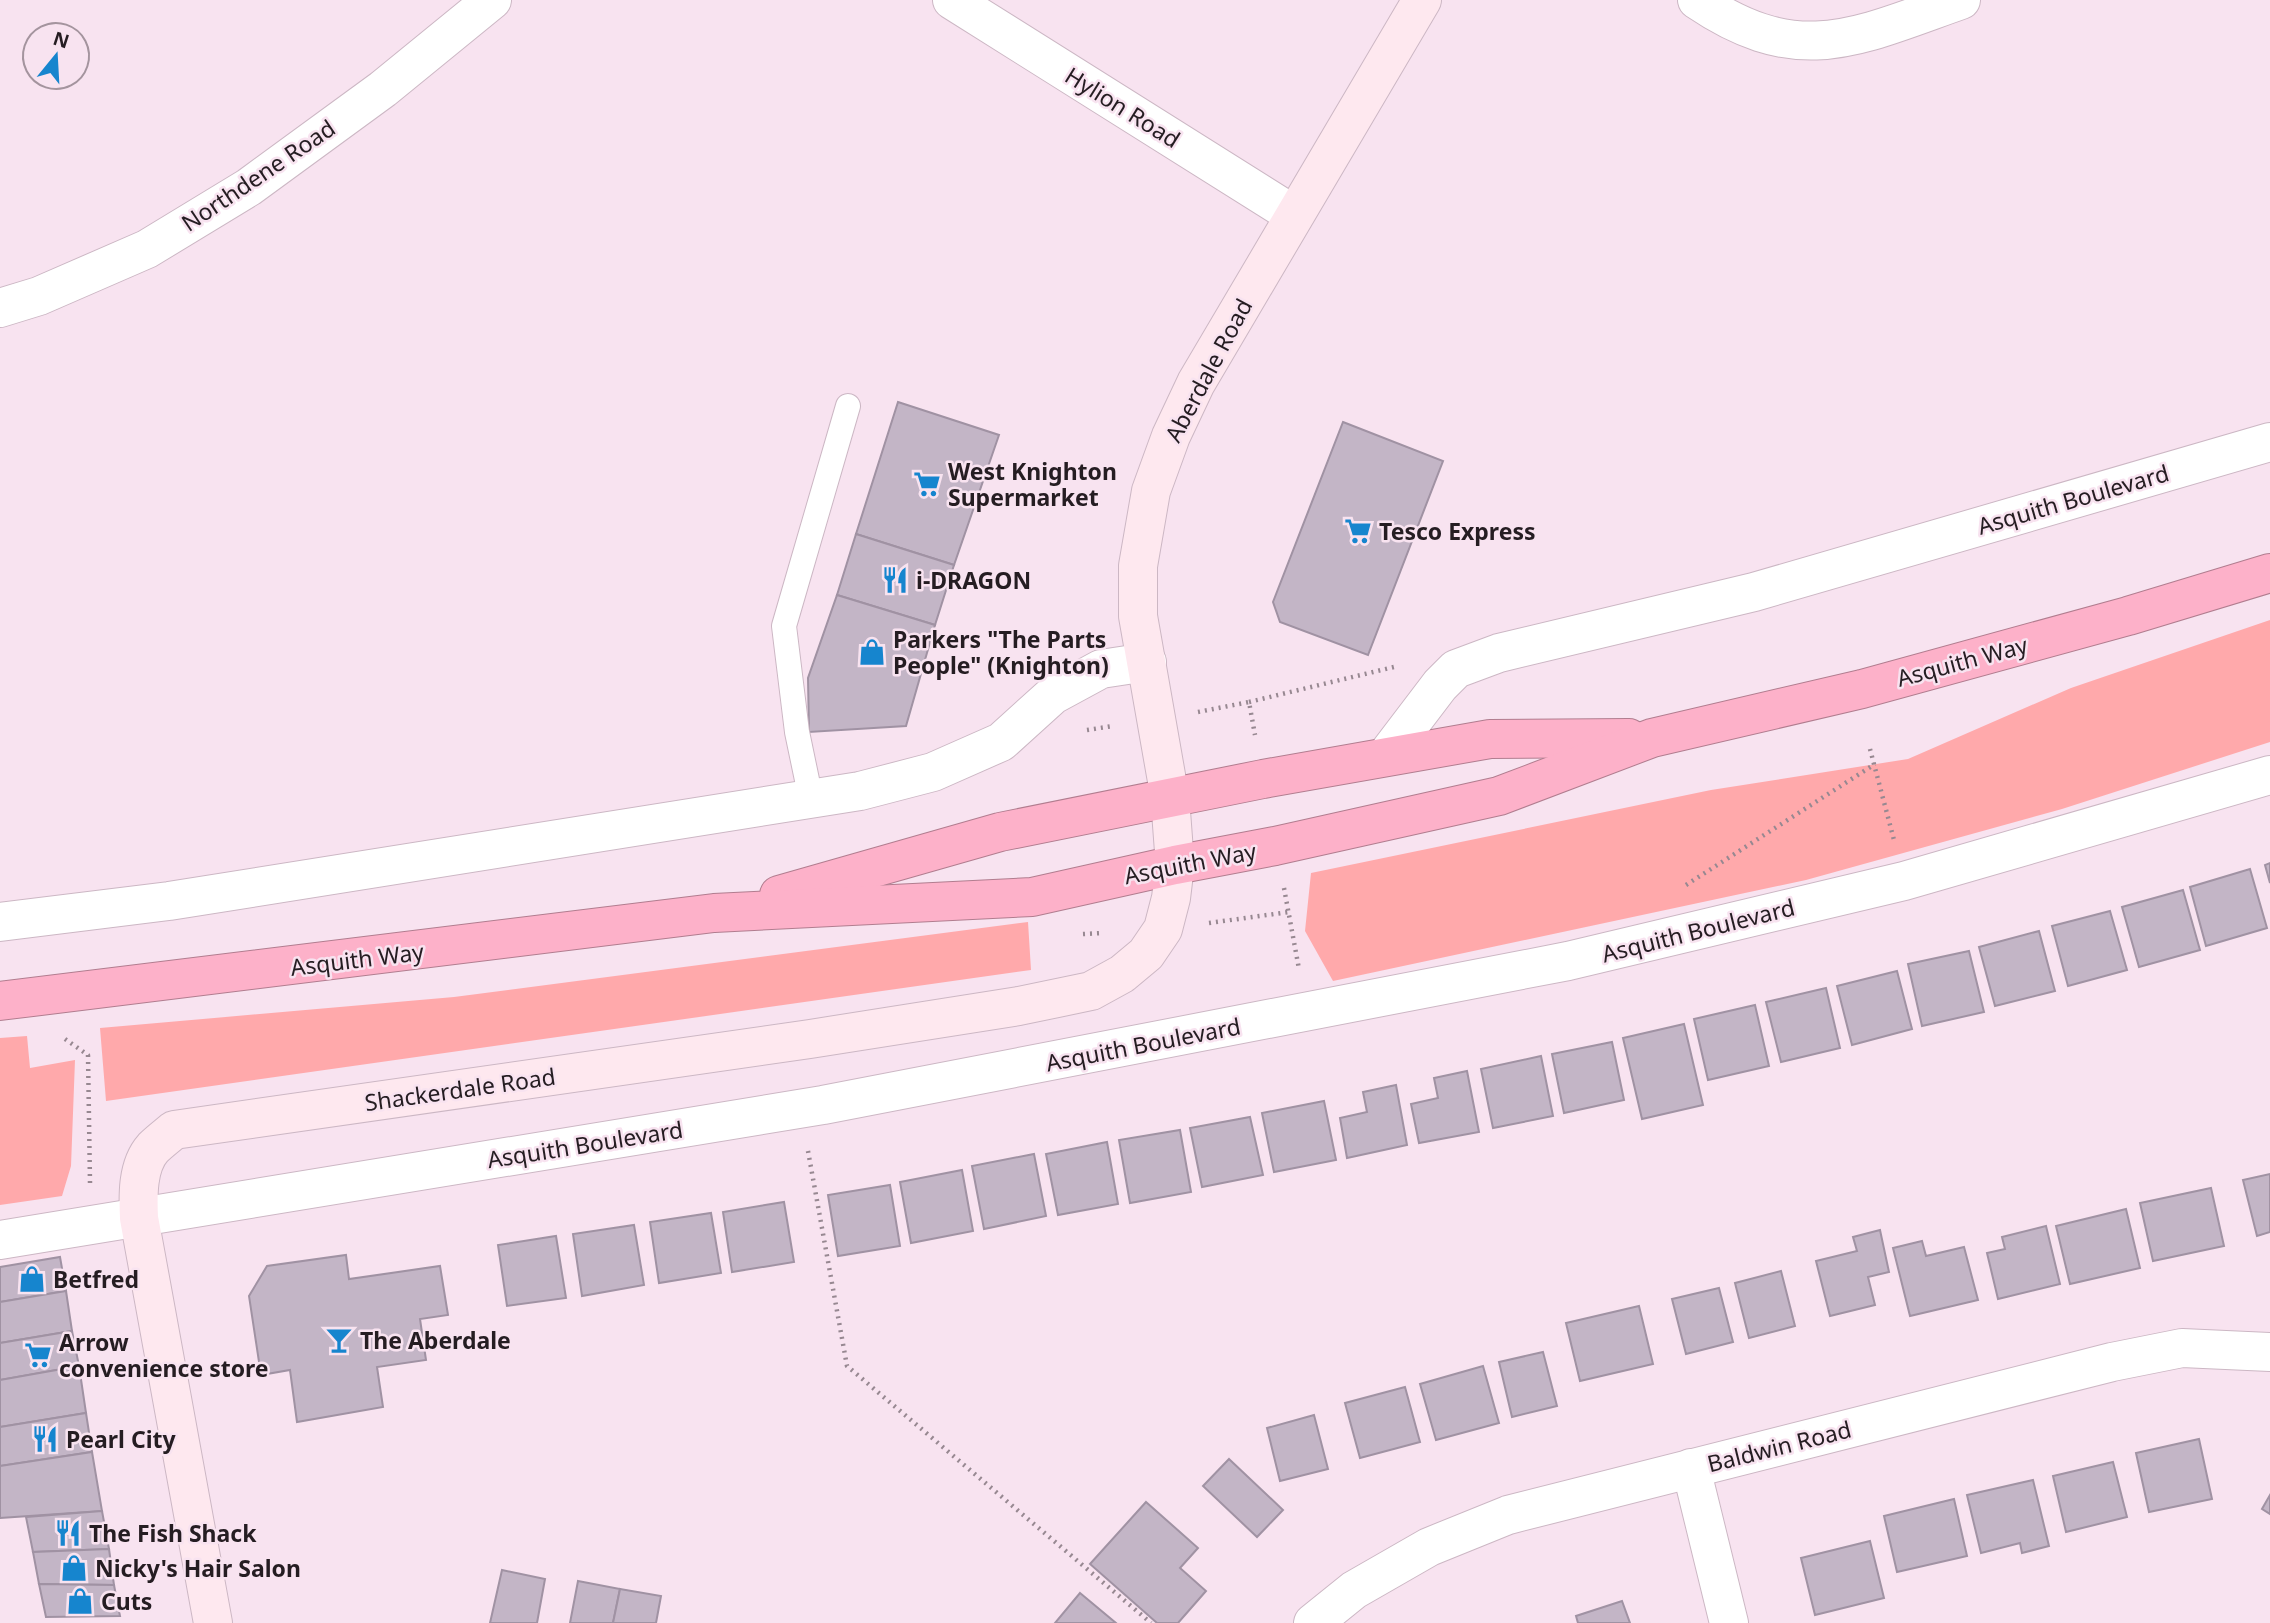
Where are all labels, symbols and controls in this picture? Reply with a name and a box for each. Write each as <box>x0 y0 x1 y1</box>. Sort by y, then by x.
north arrow <box>21 21 91 91</box>
text: N <box>50 25 73 55</box>
street label: Hylion Road <box>1059 59 1187 155</box>
street label: Northdene Road <box>175 112 341 238</box>
street label: Aberdale Road <box>1157 293 1259 447</box>
place label: West Knighton Supermarket <box>948 455 1117 513</box>
street label: Asquith Boulevard <box>1974 456 2172 542</box>
supermarket icon: West Knighton Supermarket <box>912 469 942 499</box>
place label: Tesco Express <box>1379 515 1536 547</box>
supermarket icon: Tesco Express <box>1343 516 1373 546</box>
place label: i-DRAGON <box>916 564 1031 596</box>
restaurant icon: i-DRAGON <box>880 565 910 595</box>
place label: Parkers "The Parts People" (Knighton) <box>893 623 1109 681</box>
street label: Asquith Way <box>1893 628 2031 694</box>
shop icon: Parkers "The Parts People" (Knighton) <box>857 637 887 667</box>
street label: Asquith Way <box>1121 834 1259 891</box>
street label: Asquith Boulevard <box>1598 891 1798 969</box>
street label: Asquith Way <box>289 935 426 983</box>
street label: Asquith Boulevard <box>1043 1009 1243 1079</box>
street label: Shackerdale Road <box>363 1060 557 1118</box>
street label: Asquith Boulevard <box>485 1113 685 1175</box>
place label: Betfred <box>53 1263 139 1295</box>
shop icon: Betfred <box>17 1264 47 1294</box>
place label: The Aberdale <box>360 1324 511 1356</box>
bar icon: The Aberdale <box>324 1325 354 1355</box>
place label: Arrow convenience store <box>59 1326 269 1384</box>
supermarket icon: Arrow convenience store <box>23 1340 53 1370</box>
street label: Baldwin Road <box>1704 1413 1854 1479</box>
place label: Pearl City <box>66 1423 177 1455</box>
restaurant icon: Pearl City <box>30 1424 60 1454</box>
place label: The Fish Shack <box>89 1517 257 1549</box>
restaurant icon: The Fish Shack <box>53 1518 83 1548</box>
place label: Nicky's Hair Salon <box>95 1552 301 1584</box>
shop icon: Nicky's Hair Salon <box>59 1553 89 1583</box>
place label: Cuts <box>101 1585 152 1617</box>
shop icon: Cuts <box>65 1586 95 1616</box>

